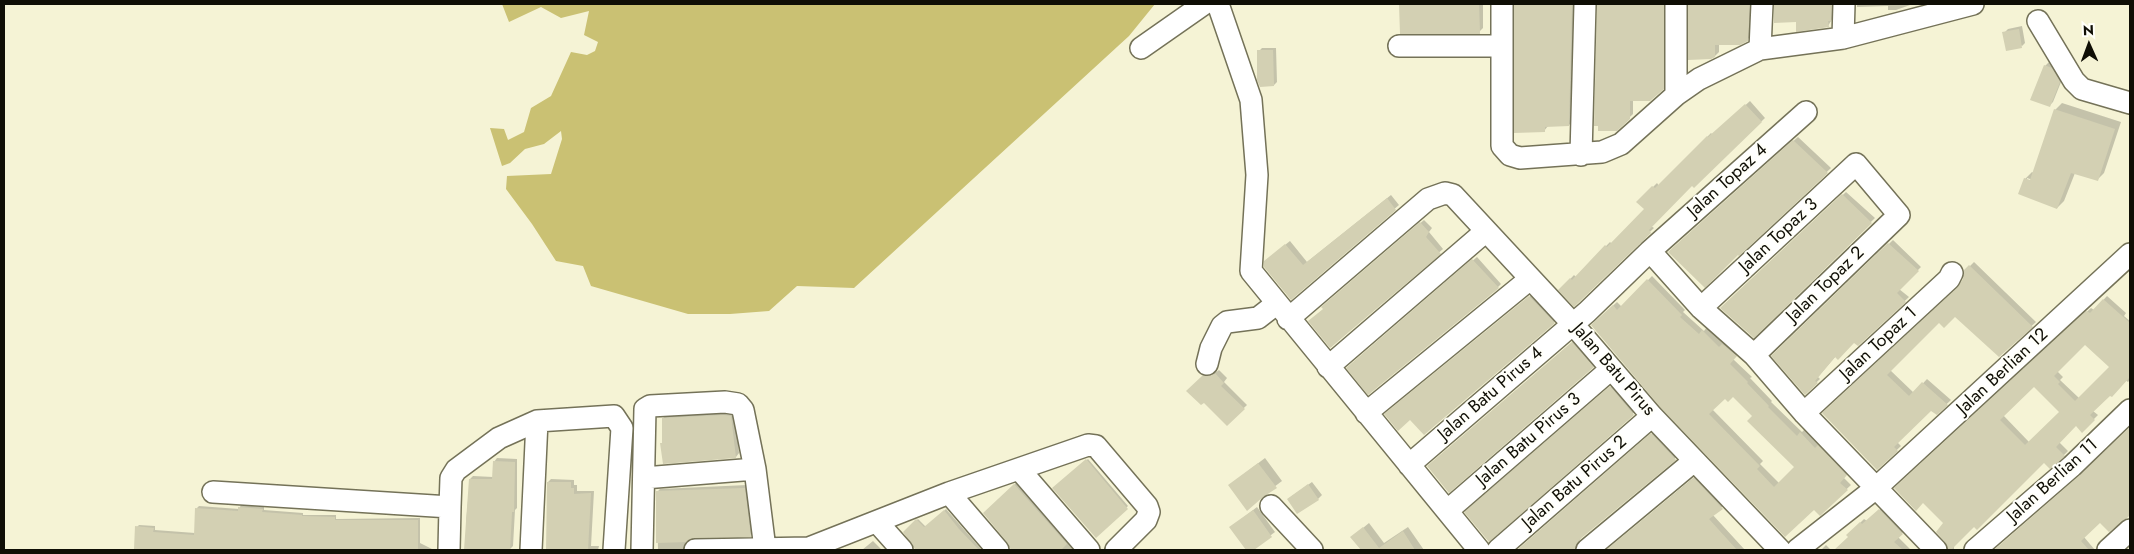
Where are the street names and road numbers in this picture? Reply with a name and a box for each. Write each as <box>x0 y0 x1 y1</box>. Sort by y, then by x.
street label: Jalan Topaz 4 <box>1684 139 1772 223</box>
street label: Jalan Topaz 3 <box>1735 194 1823 278</box>
street label: Jalan Topaz 2 <box>1783 243 1869 327</box>
street label: Jalan Topaz 1 <box>1836 303 1922 385</box>
street label: Jalan Batu Pirus <box>1567 319 1659 421</box>
street label: Jalan Berlian 12 <box>1953 324 2053 420</box>
street label: Jalan Batu Pirus 4 <box>1434 343 1548 445</box>
street label: Jalan Batu Pirus 3 <box>1472 389 1586 491</box>
street label: Jalan Batu Pirus 2 <box>1518 432 1632 534</box>
street label: Jalan Berlian 11 <box>2003 435 2103 527</box>

